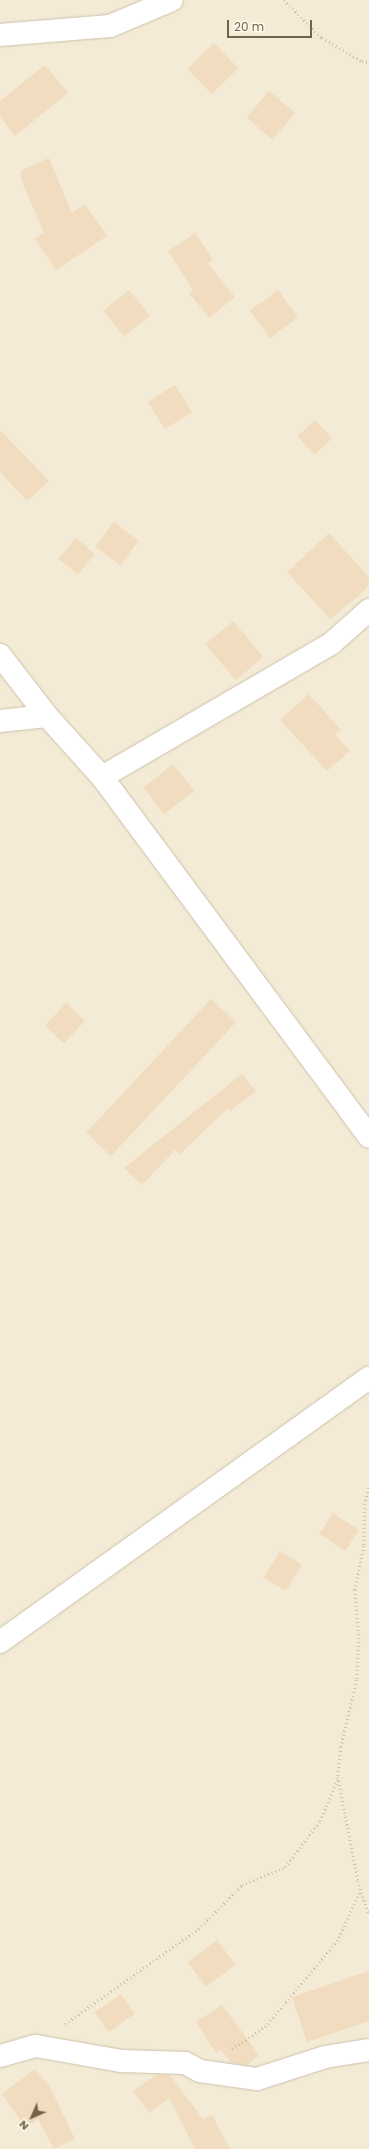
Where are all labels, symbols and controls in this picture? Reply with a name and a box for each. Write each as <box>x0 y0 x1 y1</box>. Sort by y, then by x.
scale bar <box>229 12 314 38</box>
text: 20 m <box>234 18 264 35</box>
north arrow <box>12 2097 52 2137</box>
text: N <box>15 2117 32 2134</box>

